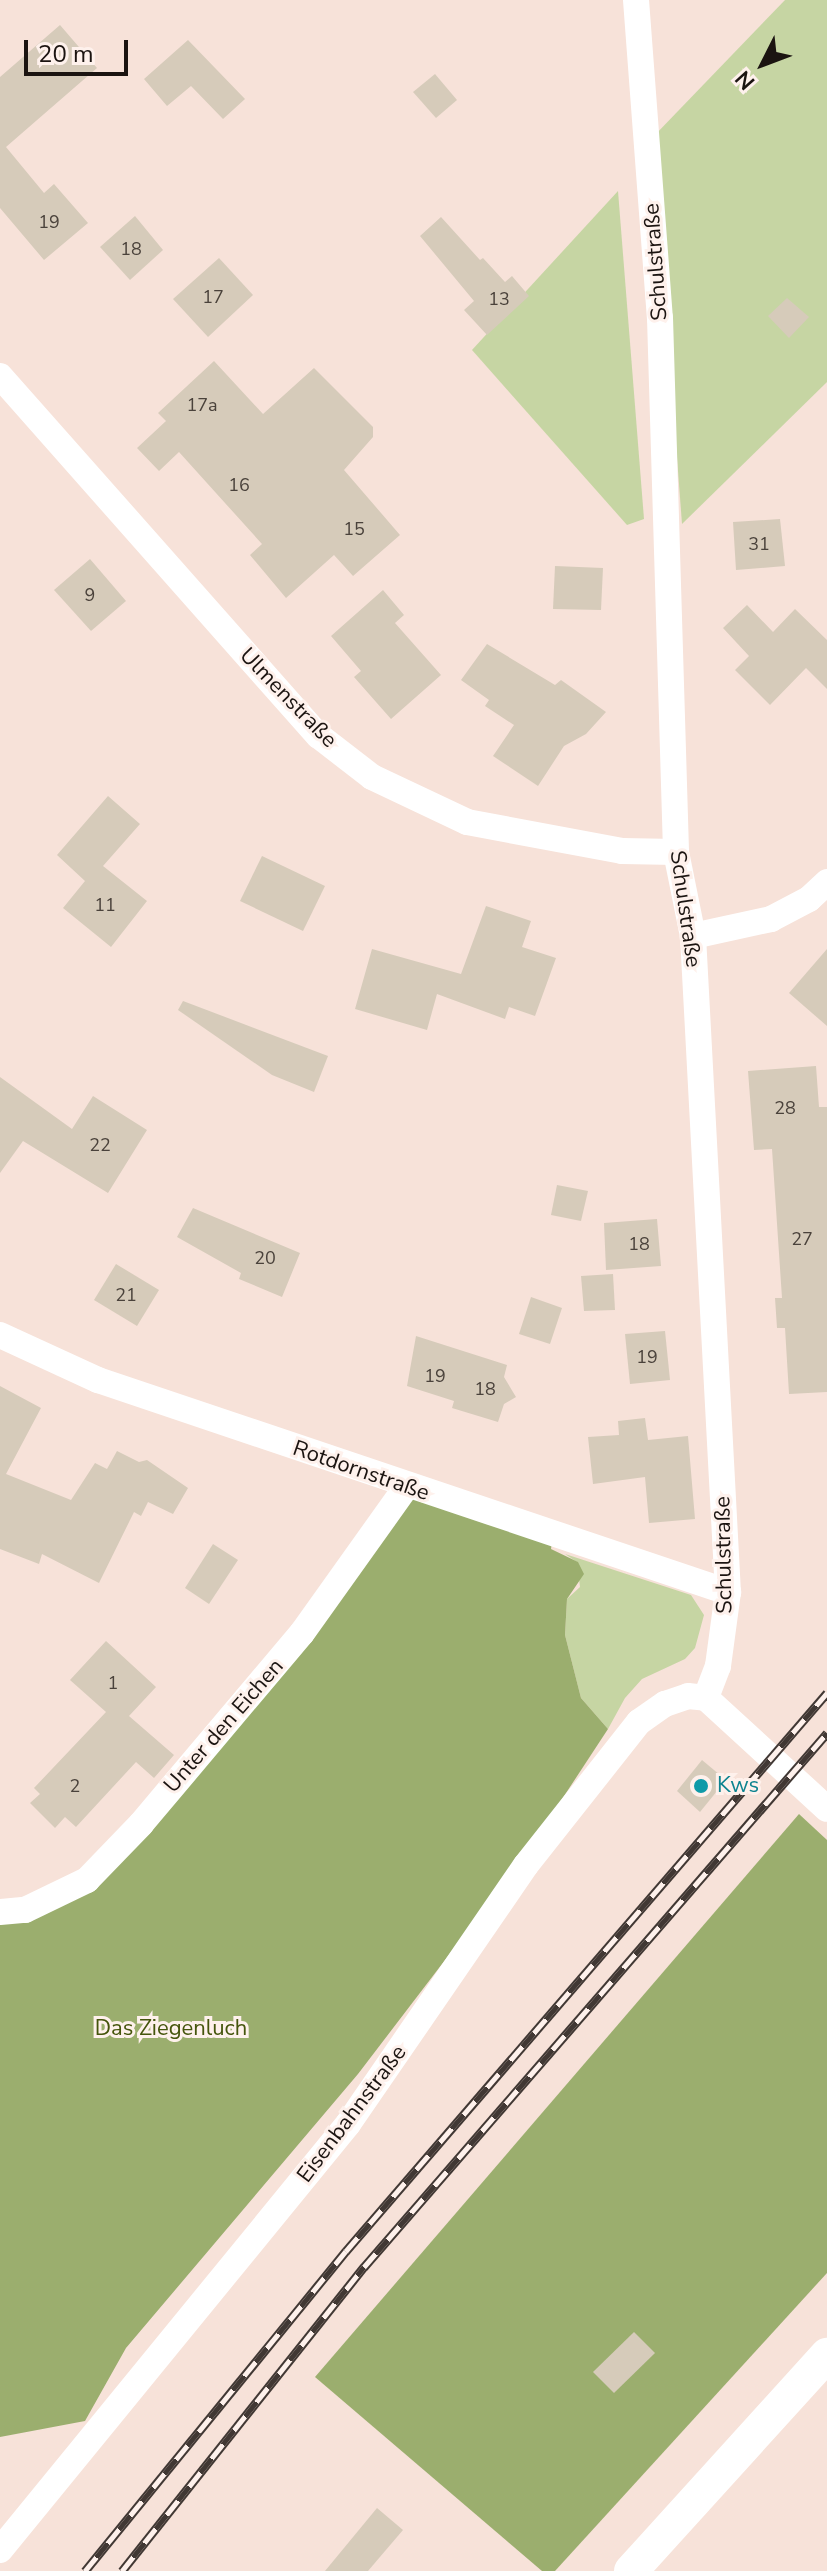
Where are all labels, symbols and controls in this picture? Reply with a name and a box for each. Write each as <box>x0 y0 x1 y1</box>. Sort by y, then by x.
scale bar <box>28 24 132 74</box>
north arrow <box>723 24 803 104</box>
text: 20 m <box>38 38 94 70</box>
text: N <box>729 64 762 96</box>
street label: Schulstraße <box>639 202 673 322</box>
house number: 19 <box>38 211 60 233</box>
house number: 18 <box>120 238 142 260</box>
house number: 17 <box>202 286 224 308</box>
house number: 13 <box>488 288 510 310</box>
house number: 17a <box>186 394 218 416</box>
house number: 16 <box>228 474 250 496</box>
house number: 15 <box>343 518 365 540</box>
house number: 31 <box>748 533 770 555</box>
house number: 9 <box>85 584 95 606</box>
street label: Ulmenstraße <box>234 643 342 753</box>
street label: Schulstraße <box>664 849 706 969</box>
house number: 11 <box>94 894 116 916</box>
house number: 28 <box>774 1097 796 1119</box>
house number: 22 <box>89 1134 111 1156</box>
house number: 27 <box>791 1228 813 1250</box>
house number: 18 <box>628 1233 650 1255</box>
house number: 20 <box>254 1247 276 1269</box>
house number: 21 <box>115 1284 137 1306</box>
house number: 19 <box>636 1346 658 1368</box>
house number: 19 <box>424 1365 446 1387</box>
house number: 18 <box>474 1378 496 1400</box>
street label: Rotdornstraße <box>289 1435 433 1507</box>
street label: Schulstraße <box>710 1496 738 1614</box>
street label: Unter den Eichen <box>159 1654 289 1798</box>
house number: 1 <box>108 1672 118 1694</box>
place label: Kws <box>717 1773 759 1799</box>
house number: 2 <box>70 1775 80 1797</box>
marker: Kws <box>692 1777 710 1795</box>
park label: Das Ziegenluch <box>95 2016 247 2042</box>
street label: Eisenbahnstraße <box>292 2040 412 2188</box>

